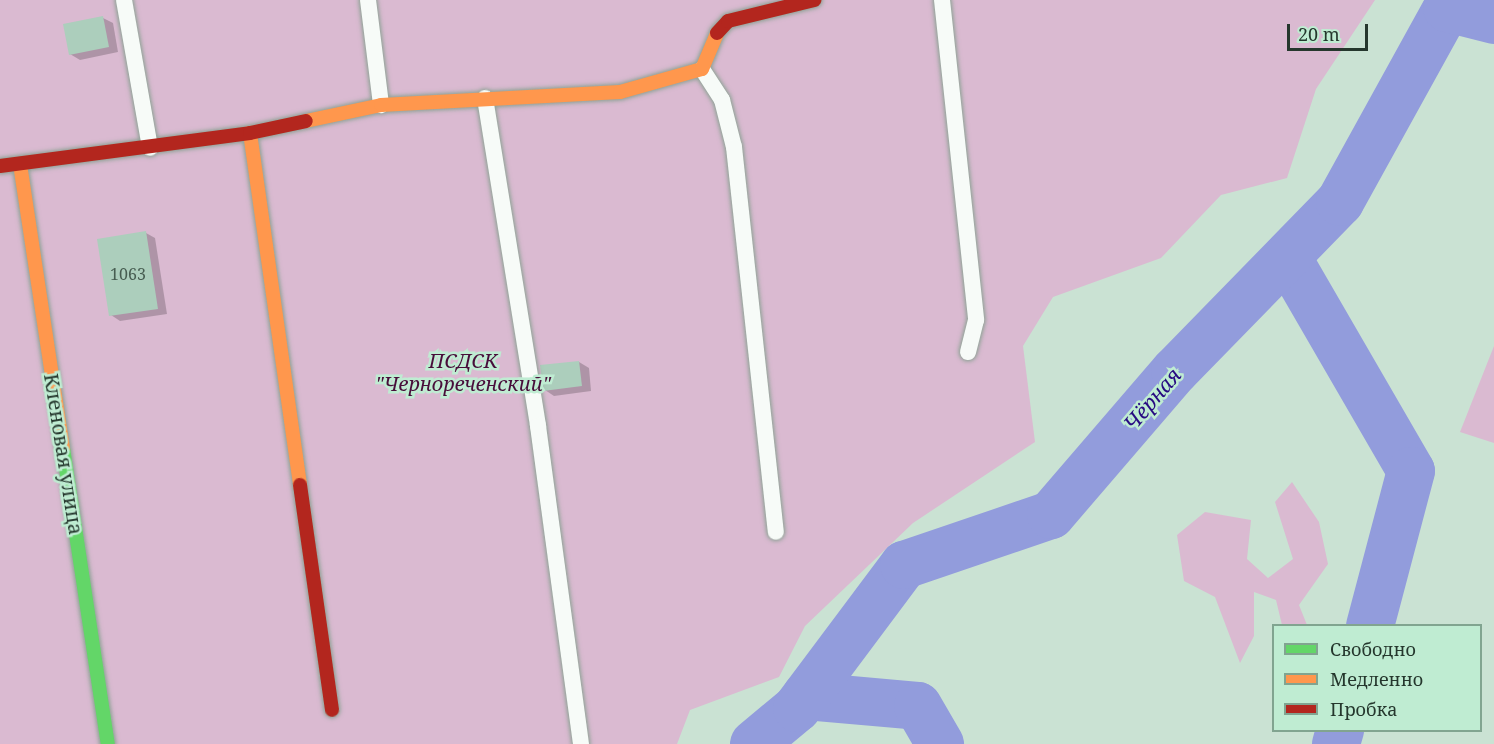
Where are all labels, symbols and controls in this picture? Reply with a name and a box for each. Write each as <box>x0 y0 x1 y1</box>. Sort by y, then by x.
scale bar <box>1290 12 1371 50</box>
text: 20 m <box>1298 22 1340 46</box>
house number: 1063 <box>110 264 146 284</box>
park label: ПСДСК "Чернореченский" <box>375 349 551 396</box>
water label: Чёрная <box>1118 363 1186 435</box>
street label: Кленовая улица <box>39 372 89 536</box>
legend <box>1272 624 1482 732</box>
text: Свободно <box>1330 637 1416 661</box>
text: Медленно <box>1330 667 1423 691</box>
text: Пробка <box>1330 697 1397 721</box>

